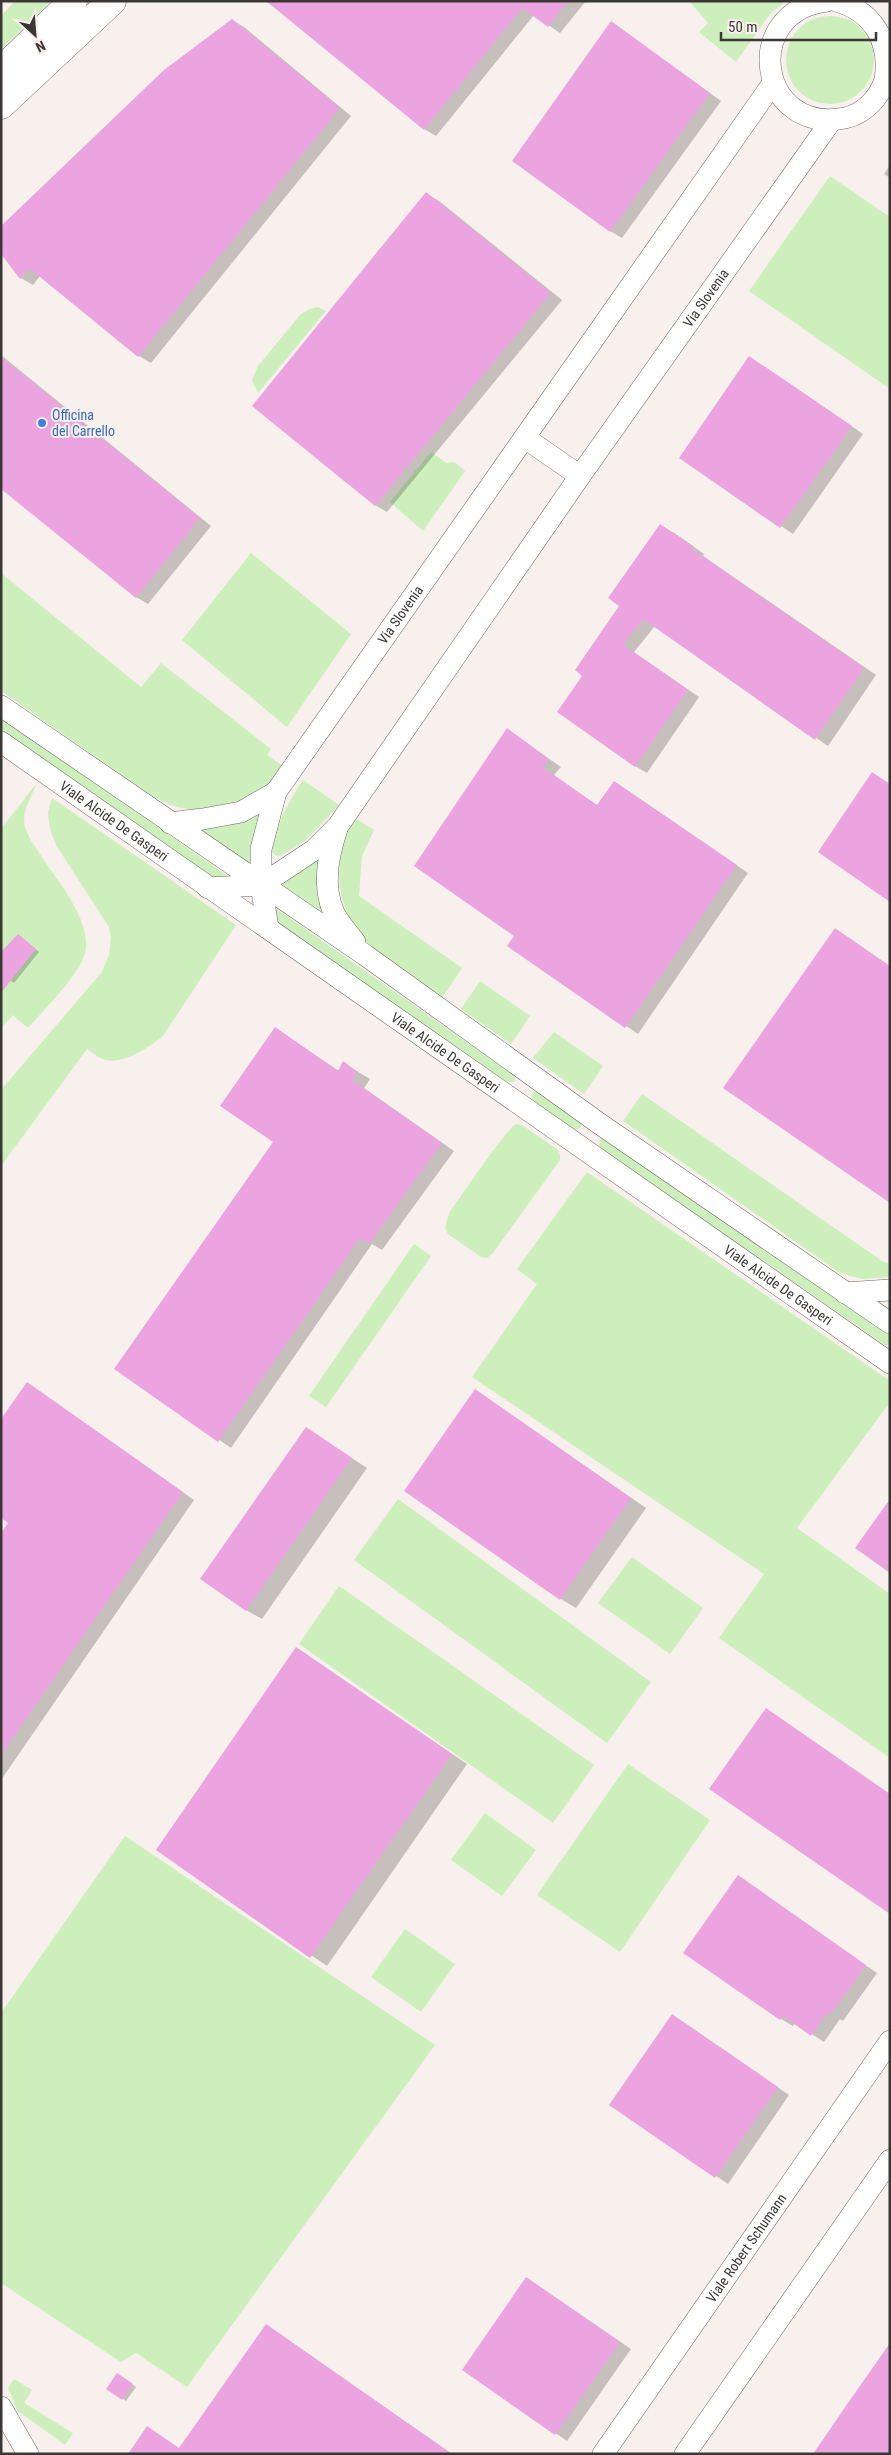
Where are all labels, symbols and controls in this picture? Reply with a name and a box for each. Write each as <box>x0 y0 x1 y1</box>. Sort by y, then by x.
north arrow <box>10 10 60 60</box>
scale bar <box>721 10 876 42</box>
text: 50 m <box>728 18 758 36</box>
text: N <box>33 38 48 56</box>
street label: Via Slovenia <box>680 266 732 330</box>
place label: Officina del Carrello <box>52 407 115 439</box>
marker: Officina del Carrello <box>36 417 48 429</box>
street label: Via Slovenia <box>374 582 426 647</box>
street label: Viale Alcide De Gasperi <box>57 778 171 864</box>
street label: Viale Alcide De Gasperi <box>388 1009 503 1096</box>
street label: Viale Alcide De Gasperi <box>721 1241 835 1328</box>
street label: Viale Robert Schumann <box>703 2190 790 2305</box>

